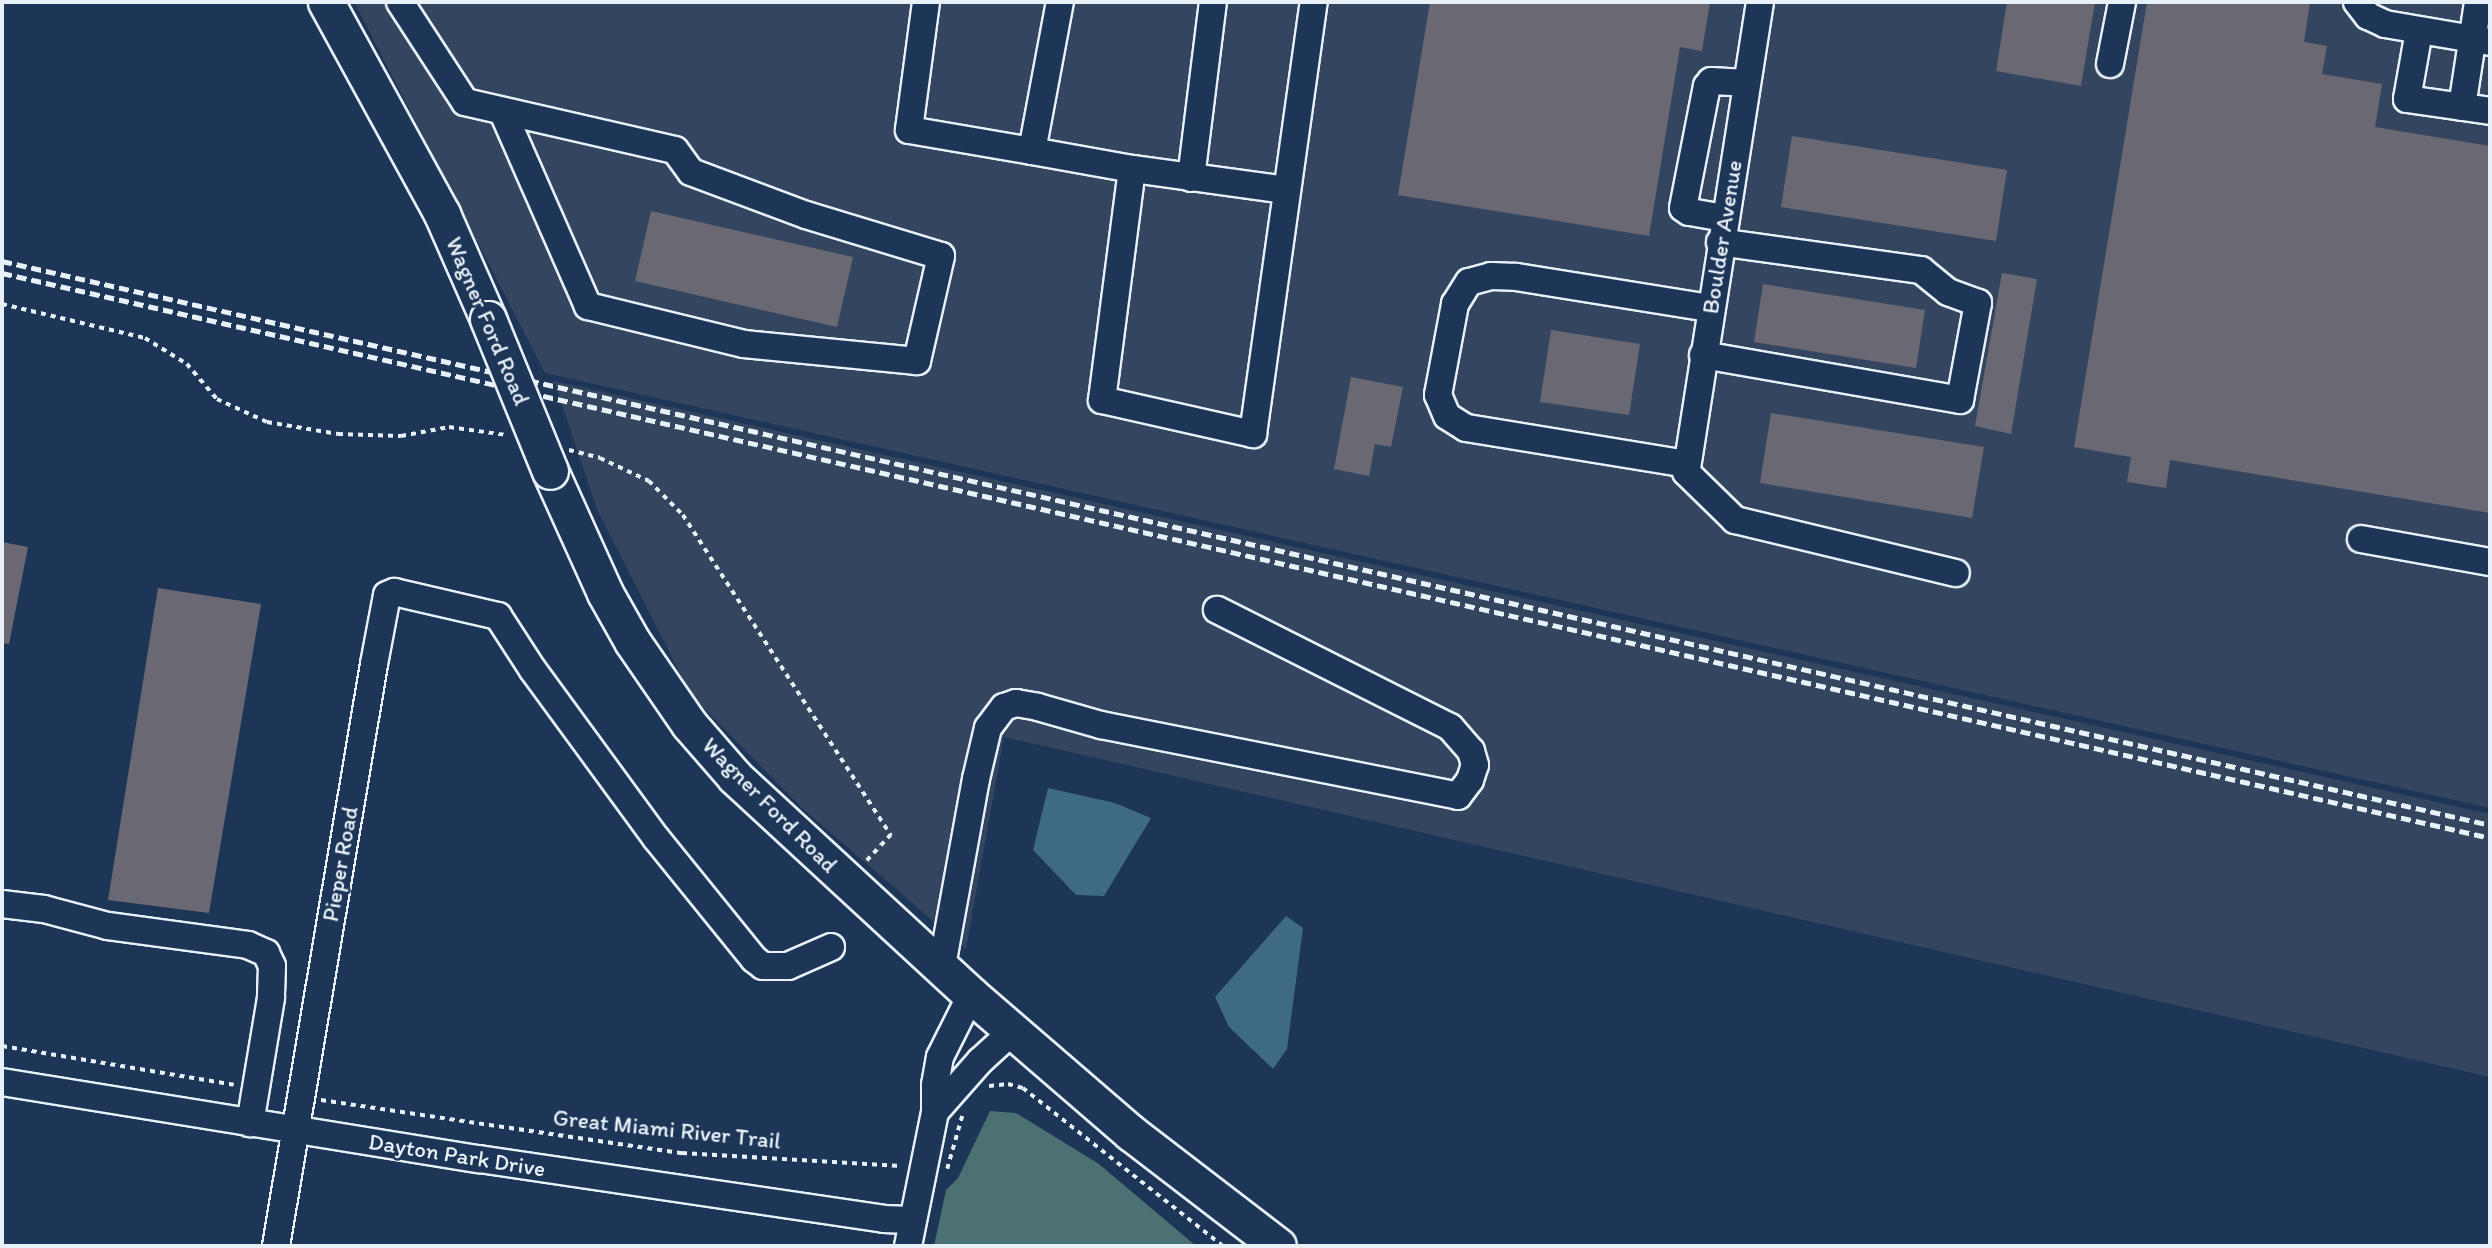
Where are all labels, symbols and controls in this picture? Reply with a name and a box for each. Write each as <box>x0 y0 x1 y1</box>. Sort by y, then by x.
street label: Boulder Avenue <box>1696 158 1748 316</box>
street label: Wagner Ford Road <box>440 233 536 409</box>
street label: Wagner Ford Road <box>697 732 843 878</box>
street label: Pieper Road <box>316 804 364 924</box>
street label: Great Miami River Trail <box>553 1103 781 1155</box>
street label: Dayton Park Drive <box>367 1127 547 1183</box>

